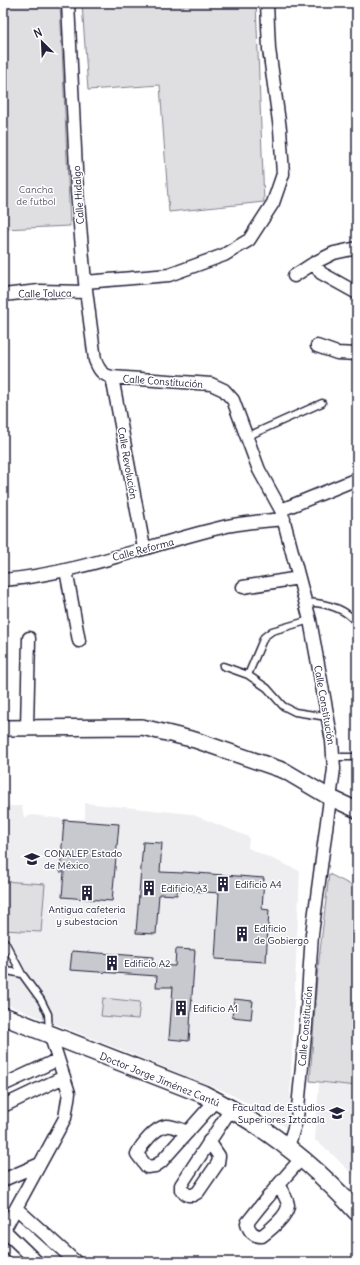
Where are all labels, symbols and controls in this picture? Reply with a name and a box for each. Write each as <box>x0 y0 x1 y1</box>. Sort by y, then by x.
north arrow <box>22 22 62 62</box>
text: N <box>32 25 44 41</box>
street label: Calle Hidalgo <box>70 165 87 225</box>
park label: Cancha de futbol <box>16 183 56 208</box>
street label: Calle Toluca <box>18 287 72 300</box>
street label: Calle Constitución <box>122 372 204 391</box>
street label: Calle Revolución <box>115 426 140 500</box>
street label: Calle Reforma <box>111 535 176 564</box>
street label: Calle Constitución <box>311 664 338 746</box>
place label: CONALEP Estado de México <box>44 847 123 872</box>
school or university icon: CONALEP Estado de México <box>23 850 41 868</box>
building icon: Edificio A4 <box>214 875 232 893</box>
place label: Edificio A4 <box>235 878 282 891</box>
building icon: Edificio A3 <box>140 879 158 897</box>
place label: Edificio A3 <box>161 882 208 895</box>
building icon: Antigua cafeteria y subestacion <box>78 884 96 902</box>
place label: Antigua cafeteria y subestacion <box>48 903 126 928</box>
place label: Edificio de Gobiergo <box>254 922 309 947</box>
building icon: Edificio de Gobiergo <box>233 925 251 943</box>
building icon: Edificio A2 <box>103 954 121 972</box>
place label: Edificio A2 <box>124 957 171 970</box>
street label: Calle Constitución <box>296 985 315 1067</box>
building icon: Edificio A1 <box>172 999 190 1017</box>
place label: Edificio A1 <box>193 1002 238 1015</box>
street label: Doctor Jorge Jiménez Cantú <box>98 1049 222 1110</box>
place label: Facultad de Estudios Superiores Iztacala <box>232 1101 325 1126</box>
school or university icon: Facultad de Estudios Superiores Iztacala <box>328 1104 346 1122</box>

